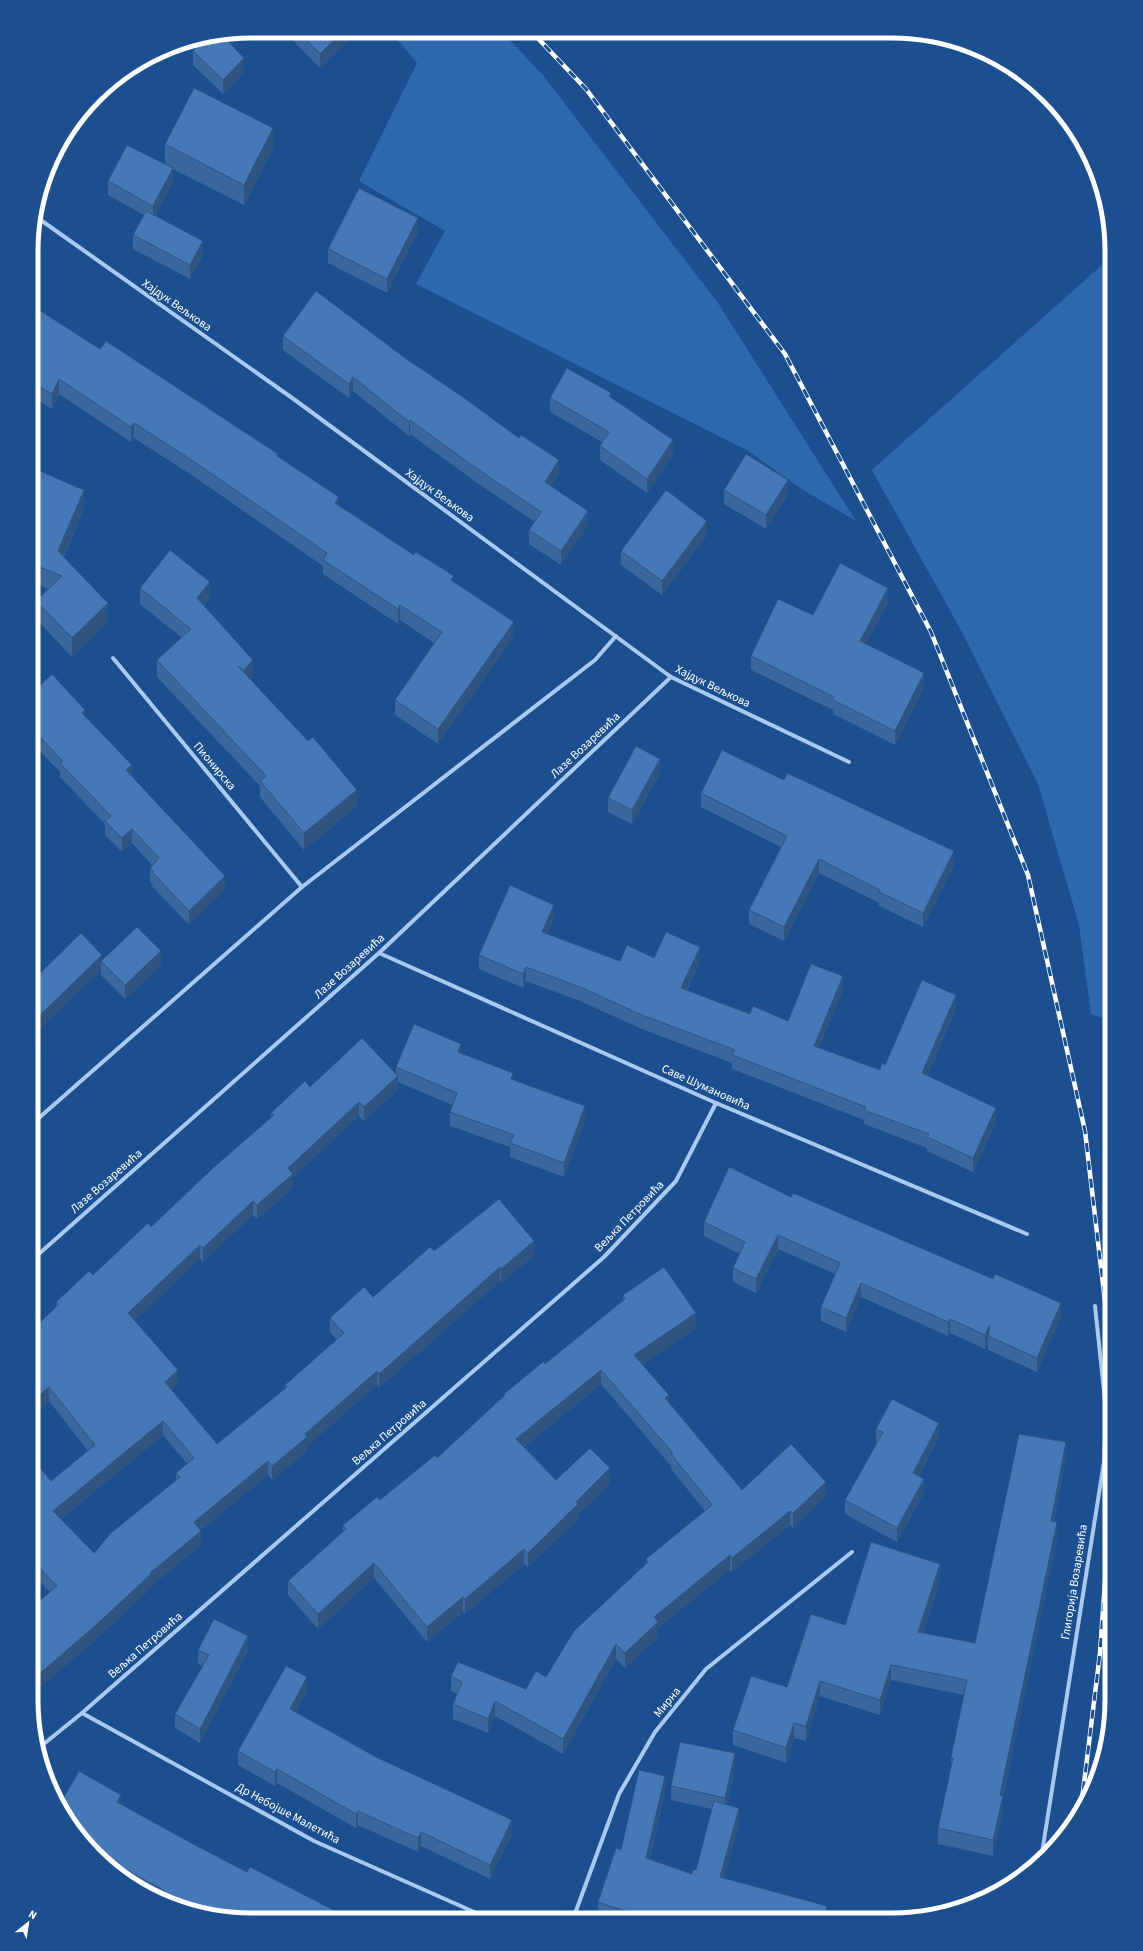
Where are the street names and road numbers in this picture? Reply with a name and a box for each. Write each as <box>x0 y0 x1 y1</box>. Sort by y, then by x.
street label: Хајдук Вељкова <box>138 275 215 336</box>
street label: Хајдук Вељкова <box>402 465 478 526</box>
street label: Хајдук Вељкова <box>672 661 753 712</box>
street label: Лазе Возаревића <box>547 708 624 782</box>
street label: Пионирска <box>189 738 240 794</box>
street label: Лазе Возаревића <box>310 930 389 1003</box>
street label: Саве Шумановића <box>659 1060 753 1115</box>
street label: Лазе Возаревића <box>67 1145 146 1217</box>
street label: Вељка Петровића <box>591 1177 668 1256</box>
street label: Вељка Петровића <box>348 1395 430 1470</box>
street label: Глигорија Возаревића <box>1057 1523 1092 1641</box>
street label: Вељка Петровића <box>104 1608 186 1683</box>
street label: Мирна <box>650 1683 685 1721</box>
street label: Др Небојше Малетића <box>233 1779 343 1848</box>

